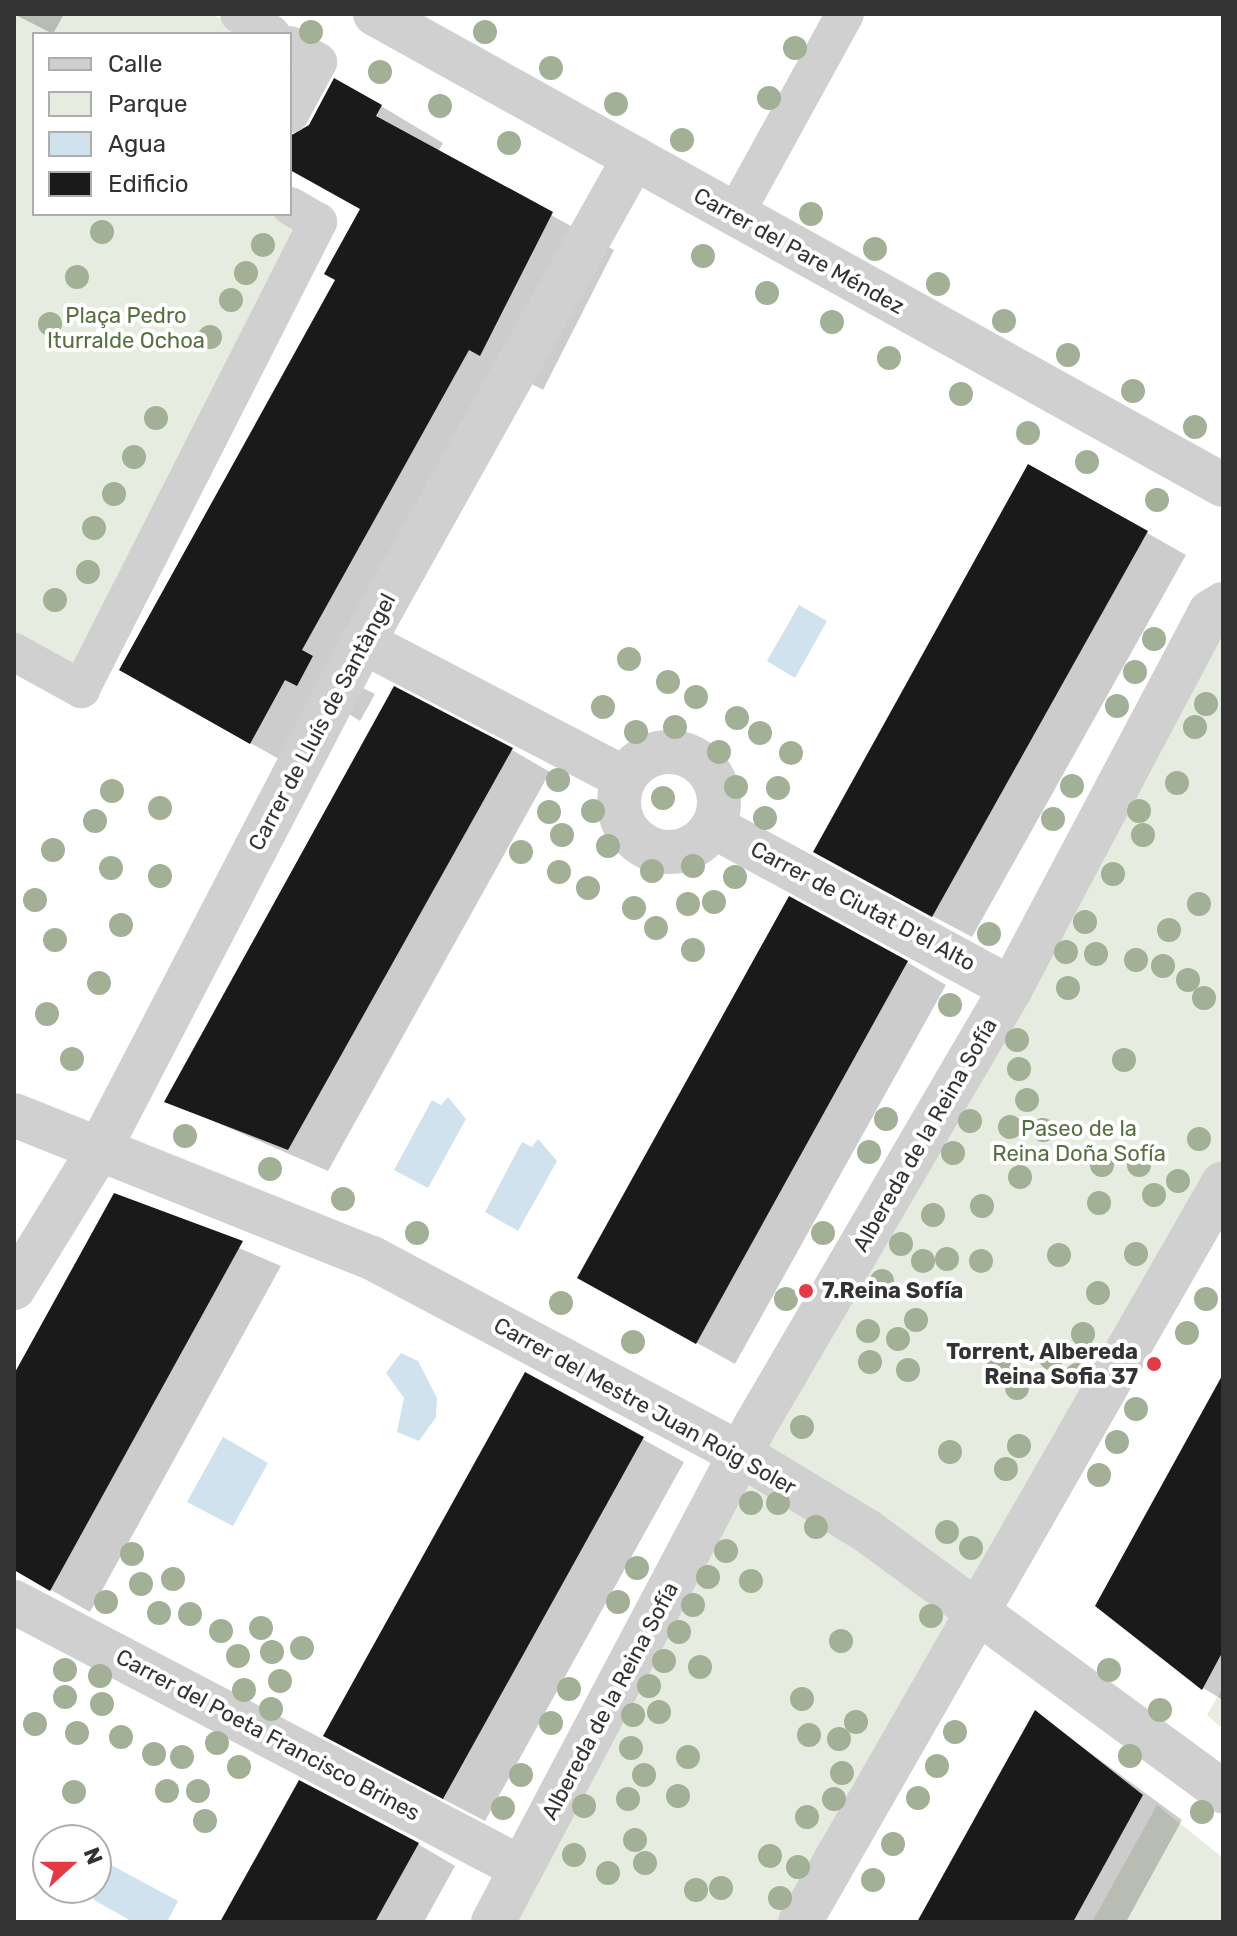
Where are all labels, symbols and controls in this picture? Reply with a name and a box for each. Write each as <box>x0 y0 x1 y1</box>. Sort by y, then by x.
legend <box>32 32 292 216</box>
text: Calle <box>108 50 162 78</box>
text: Parque <box>108 90 187 118</box>
text: Agua <box>108 130 166 158</box>
text: Edificio <box>108 170 189 198</box>
street label: Carrer del Pare Méndez <box>689 182 909 320</box>
park label: Plaça Pedro Iturralde Ochoa <box>47 302 205 354</box>
street label: Carrer de Lluís de Santàngel <box>243 589 401 855</box>
street label: Carrer de Ciutat D'el Alto <box>746 835 980 977</box>
street label: Albereda de la Reina Sofía <box>847 1014 1003 1256</box>
park label: Paseo de la Reina Doña Sofía <box>992 1115 1166 1166</box>
place label: 7.Reina Sofía <box>822 1278 963 1304</box>
marker: 7.Reina Sofía <box>797 1282 815 1300</box>
street label: Carrer del Mestre Juan Roig Soler <box>489 1312 801 1500</box>
place label: Torrent, Albereda Reina Sofia 37 <box>946 1338 1138 1390</box>
marker: Torrent, Albereda Reina Sofia 37 <box>1145 1355 1163 1373</box>
street label: Albereda de la Reina Sofía <box>536 1578 684 1824</box>
street label: Carrer del Poeta Francisco Brines <box>111 1643 425 1827</box>
north arrow <box>32 1824 112 1904</box>
text: N <box>78 1844 108 1868</box>

